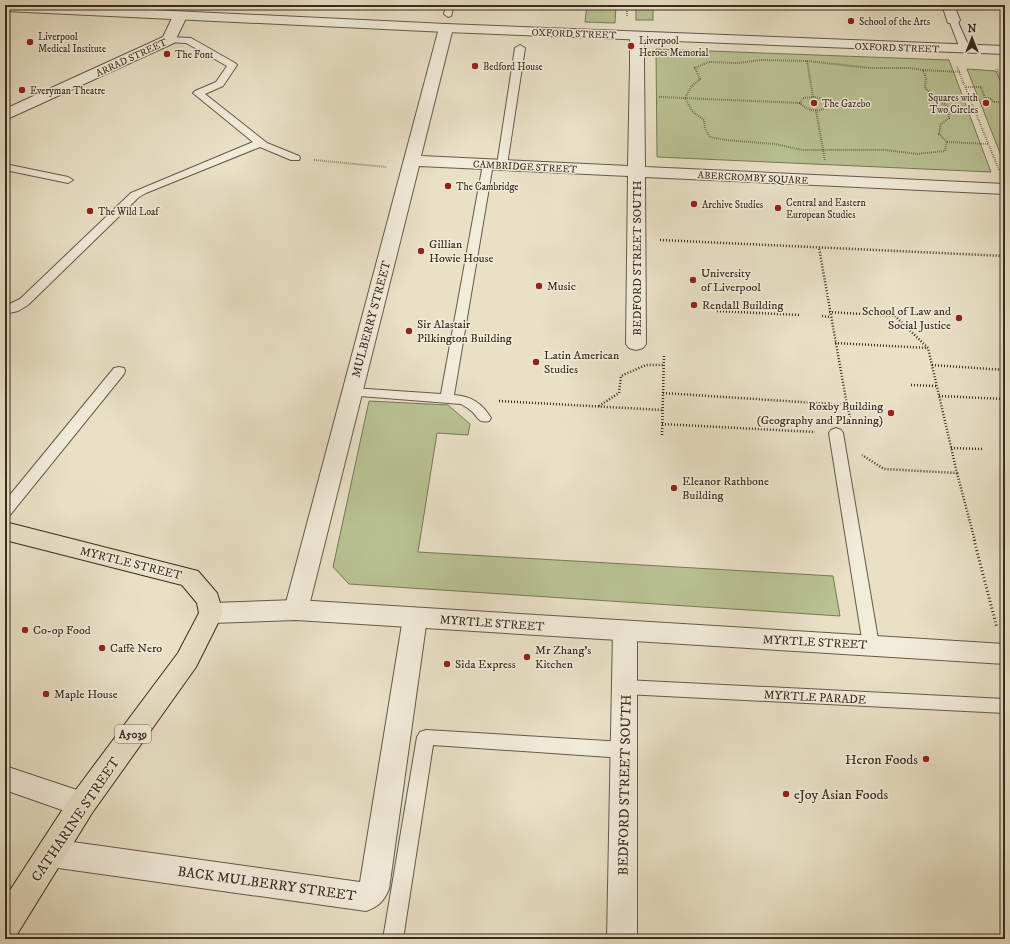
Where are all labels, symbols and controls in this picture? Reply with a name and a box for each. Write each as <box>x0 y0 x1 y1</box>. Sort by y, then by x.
marker: School of the Arts <box>846 16 856 26</box>
place label: School of the Arts <box>859 16 931 28</box>
north arrow <box>952 18 992 58</box>
text: N <box>967 22 977 36</box>
street label: OXFORD STREET <box>531 27 617 41</box>
place label: Liverpool Medical Institute <box>38 31 106 55</box>
place label: Liverpool Heroes Memorial <box>639 35 709 59</box>
street label: ARRAD STREET <box>94 36 169 80</box>
marker: Liverpool Medical Institute <box>25 37 35 47</box>
marker: Liverpool Heroes Memorial <box>626 41 636 51</box>
street label: OXFORD STREET <box>854 41 940 55</box>
marker: The Font <box>162 49 172 59</box>
place label: The Font <box>175 49 213 61</box>
marker: Bedford House <box>470 61 480 71</box>
place label: Bedford House <box>483 61 543 73</box>
marker: Everyman Theatre <box>17 85 27 95</box>
place label: Everyman Theatre <box>30 85 105 97</box>
place label: Squares with Two Circles <box>928 92 979 116</box>
marker: The Gazebo <box>809 98 819 108</box>
place label: The Gazebo <box>822 98 870 110</box>
marker: Squares with Two Circles <box>981 98 991 108</box>
street label: CAMBRIDGE STREET <box>473 158 578 176</box>
street label: ABERCROMBY SQUARE <box>697 169 808 187</box>
street label: BEDFORD STREET SOUTH <box>630 180 645 336</box>
marker: The Cambridge <box>443 181 453 191</box>
place label: The Cambridge <box>456 181 518 193</box>
place label: Central and Eastern European Studies <box>786 197 867 221</box>
marker: Archive Studies <box>689 199 699 209</box>
place label: Archive Studies <box>702 199 764 211</box>
marker: Central and Eastern European Studies <box>773 203 783 213</box>
marker: The Wild Loaf <box>85 206 95 216</box>
place label: The Wild Loaf <box>98 206 160 218</box>
place label: Gillian Howie House <box>429 237 494 266</box>
marker: Gillian Howie House <box>416 246 426 256</box>
street label: MULBERRY STREET <box>349 259 394 379</box>
place label: University of Liverpool <box>701 266 761 295</box>
marker: University of Liverpool <box>688 275 698 285</box>
place label: Music <box>547 279 576 294</box>
marker: Music <box>534 281 544 291</box>
place label: Rendall Building <box>702 298 783 313</box>
marker: Rendall Building <box>689 300 699 310</box>
place label: School of Law and Social Justice <box>862 304 951 333</box>
marker: School of Law and Social Justice <box>954 313 964 323</box>
place label: Sir Alastair Pilkington Building <box>417 317 512 346</box>
marker: Sir Alastair Pilkington Building <box>404 326 414 336</box>
place label: Latin American Studies <box>544 348 620 377</box>
marker: Latin American Studies <box>531 357 541 367</box>
place label: Roxby Building (Geography and Planning) <box>757 399 883 428</box>
marker: Roxby Building (Geography and Planning) <box>886 408 896 418</box>
place label: Eleanor Rathbone Building <box>682 474 769 503</box>
marker: Eleanor Rathbone Building <box>669 483 679 493</box>
street label: MYRTLE STREET <box>78 544 184 583</box>
street label: MYRTLE STREET <box>439 612 545 635</box>
place label: Co-op Food <box>33 623 91 638</box>
marker: Co-op Food <box>20 625 30 635</box>
street label: MYRTLE STREET <box>762 632 868 653</box>
place label: Caffè Nero <box>110 641 162 656</box>
marker: Caffè Nero <box>97 643 107 653</box>
place label: Mr Zhang's Kitchen <box>535 643 591 672</box>
marker: Mr Zhang's Kitchen <box>522 652 532 662</box>
place label: Sida Express <box>455 657 516 672</box>
marker: Sida Express <box>442 659 452 669</box>
place label: Maple House <box>54 687 118 702</box>
street label: MYRTLE PARADE <box>763 687 867 708</box>
marker: Maple House <box>41 689 51 699</box>
street label: BEDFORD STREET SOUTH <box>614 694 636 876</box>
road number: A5039 <box>115 725 151 743</box>
place label: Heron Foods <box>845 751 918 769</box>
street label: CATHARINE STREET <box>27 754 124 885</box>
marker: Heron Foods <box>921 754 931 764</box>
place label: eJoy Asian Foods <box>794 786 888 804</box>
marker: eJoy Asian Foods <box>781 789 791 799</box>
street label: BACK MULBERRY STREET <box>176 863 358 906</box>

